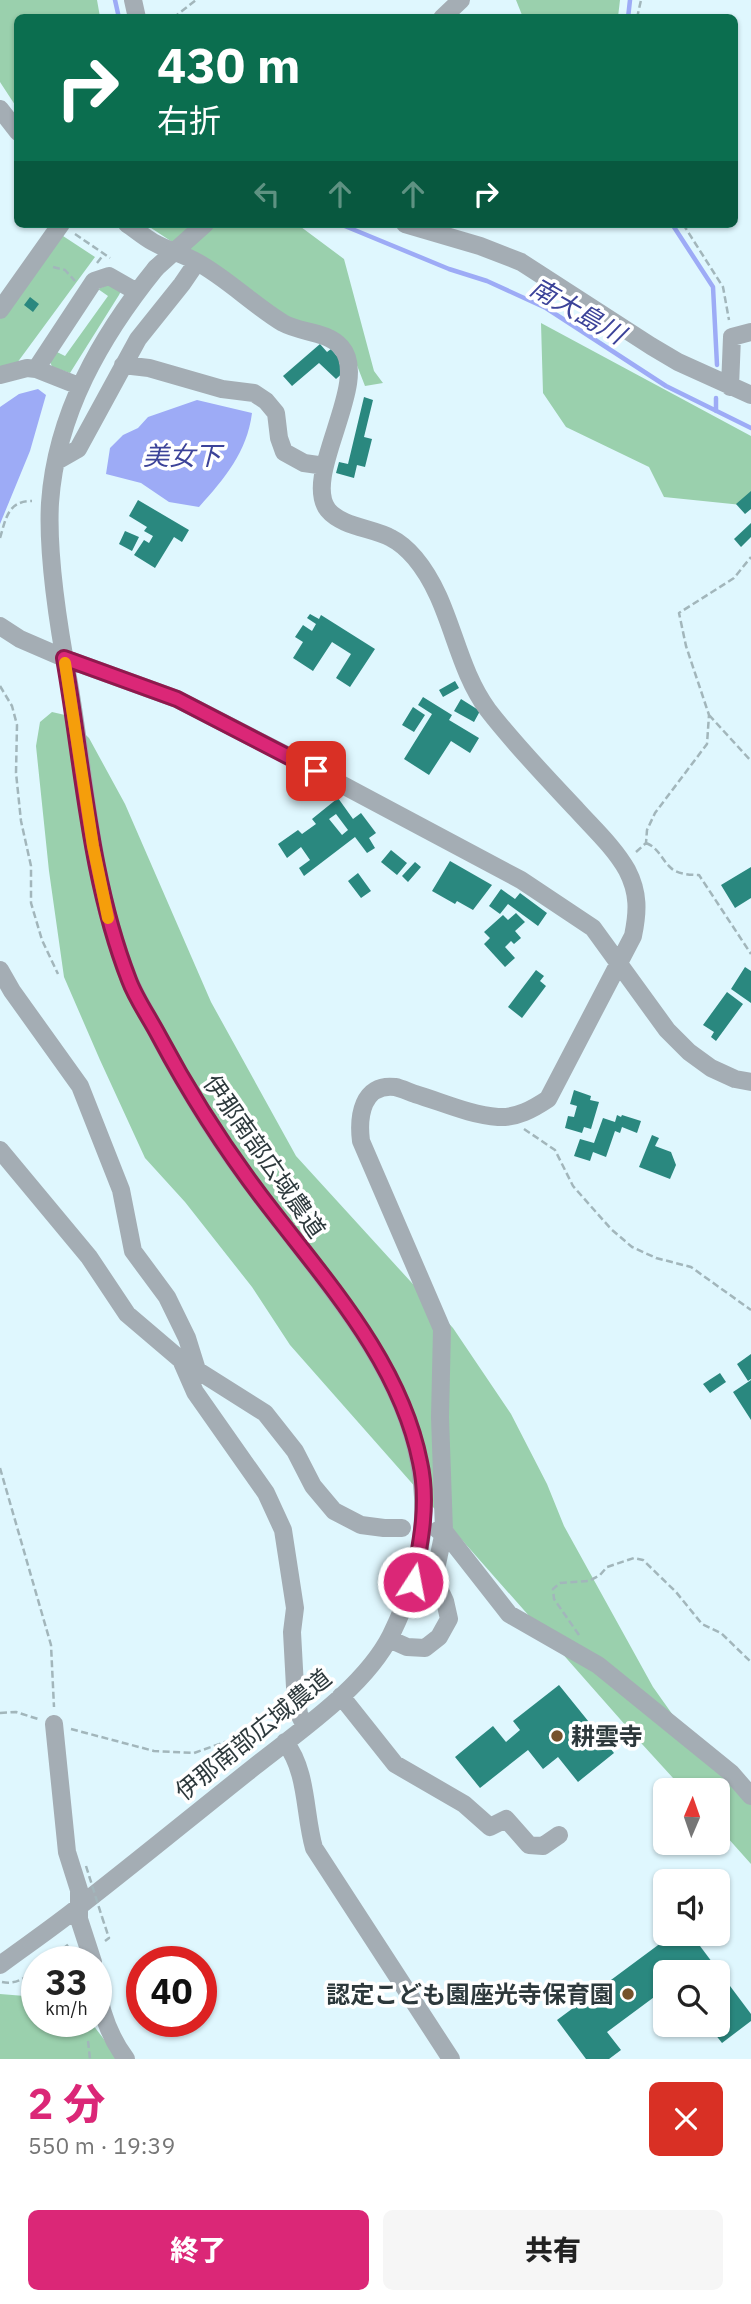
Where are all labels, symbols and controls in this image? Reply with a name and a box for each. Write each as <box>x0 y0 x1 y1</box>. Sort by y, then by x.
text: 430 m <box>157 33 301 96</box>
icon: right <box>42 42 133 133</box>
text: 右折 <box>157 99 221 141</box>
icon: left <box>248 175 286 213</box>
icon: ahead <box>321 175 359 213</box>
icon: ahead <box>394 175 432 213</box>
icon: right <box>467 175 505 213</box>
water label: 南大島川 <box>524 269 634 352</box>
water label: 美女下 <box>143 438 225 472</box>
pin <box>286 741 346 801</box>
icon: arrive <box>297 752 335 790</box>
street label: 伊那南部広域農道 <box>197 1068 333 1244</box>
position arrow <box>376 1545 450 1619</box>
street label: 伊那南部広域農道 <box>168 1661 338 1807</box>
place label: 耕雲寺 <box>571 1720 643 1752</box>
marker: 耕雲寺 <box>549 1728 565 1744</box>
north arrow <box>653 1778 730 1855</box>
map controls <box>653 1778 730 2037</box>
button: sound <box>653 1869 730 1946</box>
speed limit sign: 40 <box>126 1946 217 2037</box>
text: 33 <box>45 1959 88 2005</box>
button: search <box>653 1960 730 2037</box>
place label: 認定こども園座光寺保育園 <box>326 1978 614 2010</box>
marker: 認定こども園座光寺保育園 <box>620 1986 636 2002</box>
text: km/h <box>45 1997 88 2020</box>
text: 2 分 <box>28 2076 105 2131</box>
button: close <box>649 2082 723 2156</box>
text: 550 m · 19:39 <box>28 2130 175 2160</box>
button: 終了 <box>28 2210 369 2290</box>
button: 共有 <box>383 2210 723 2290</box>

